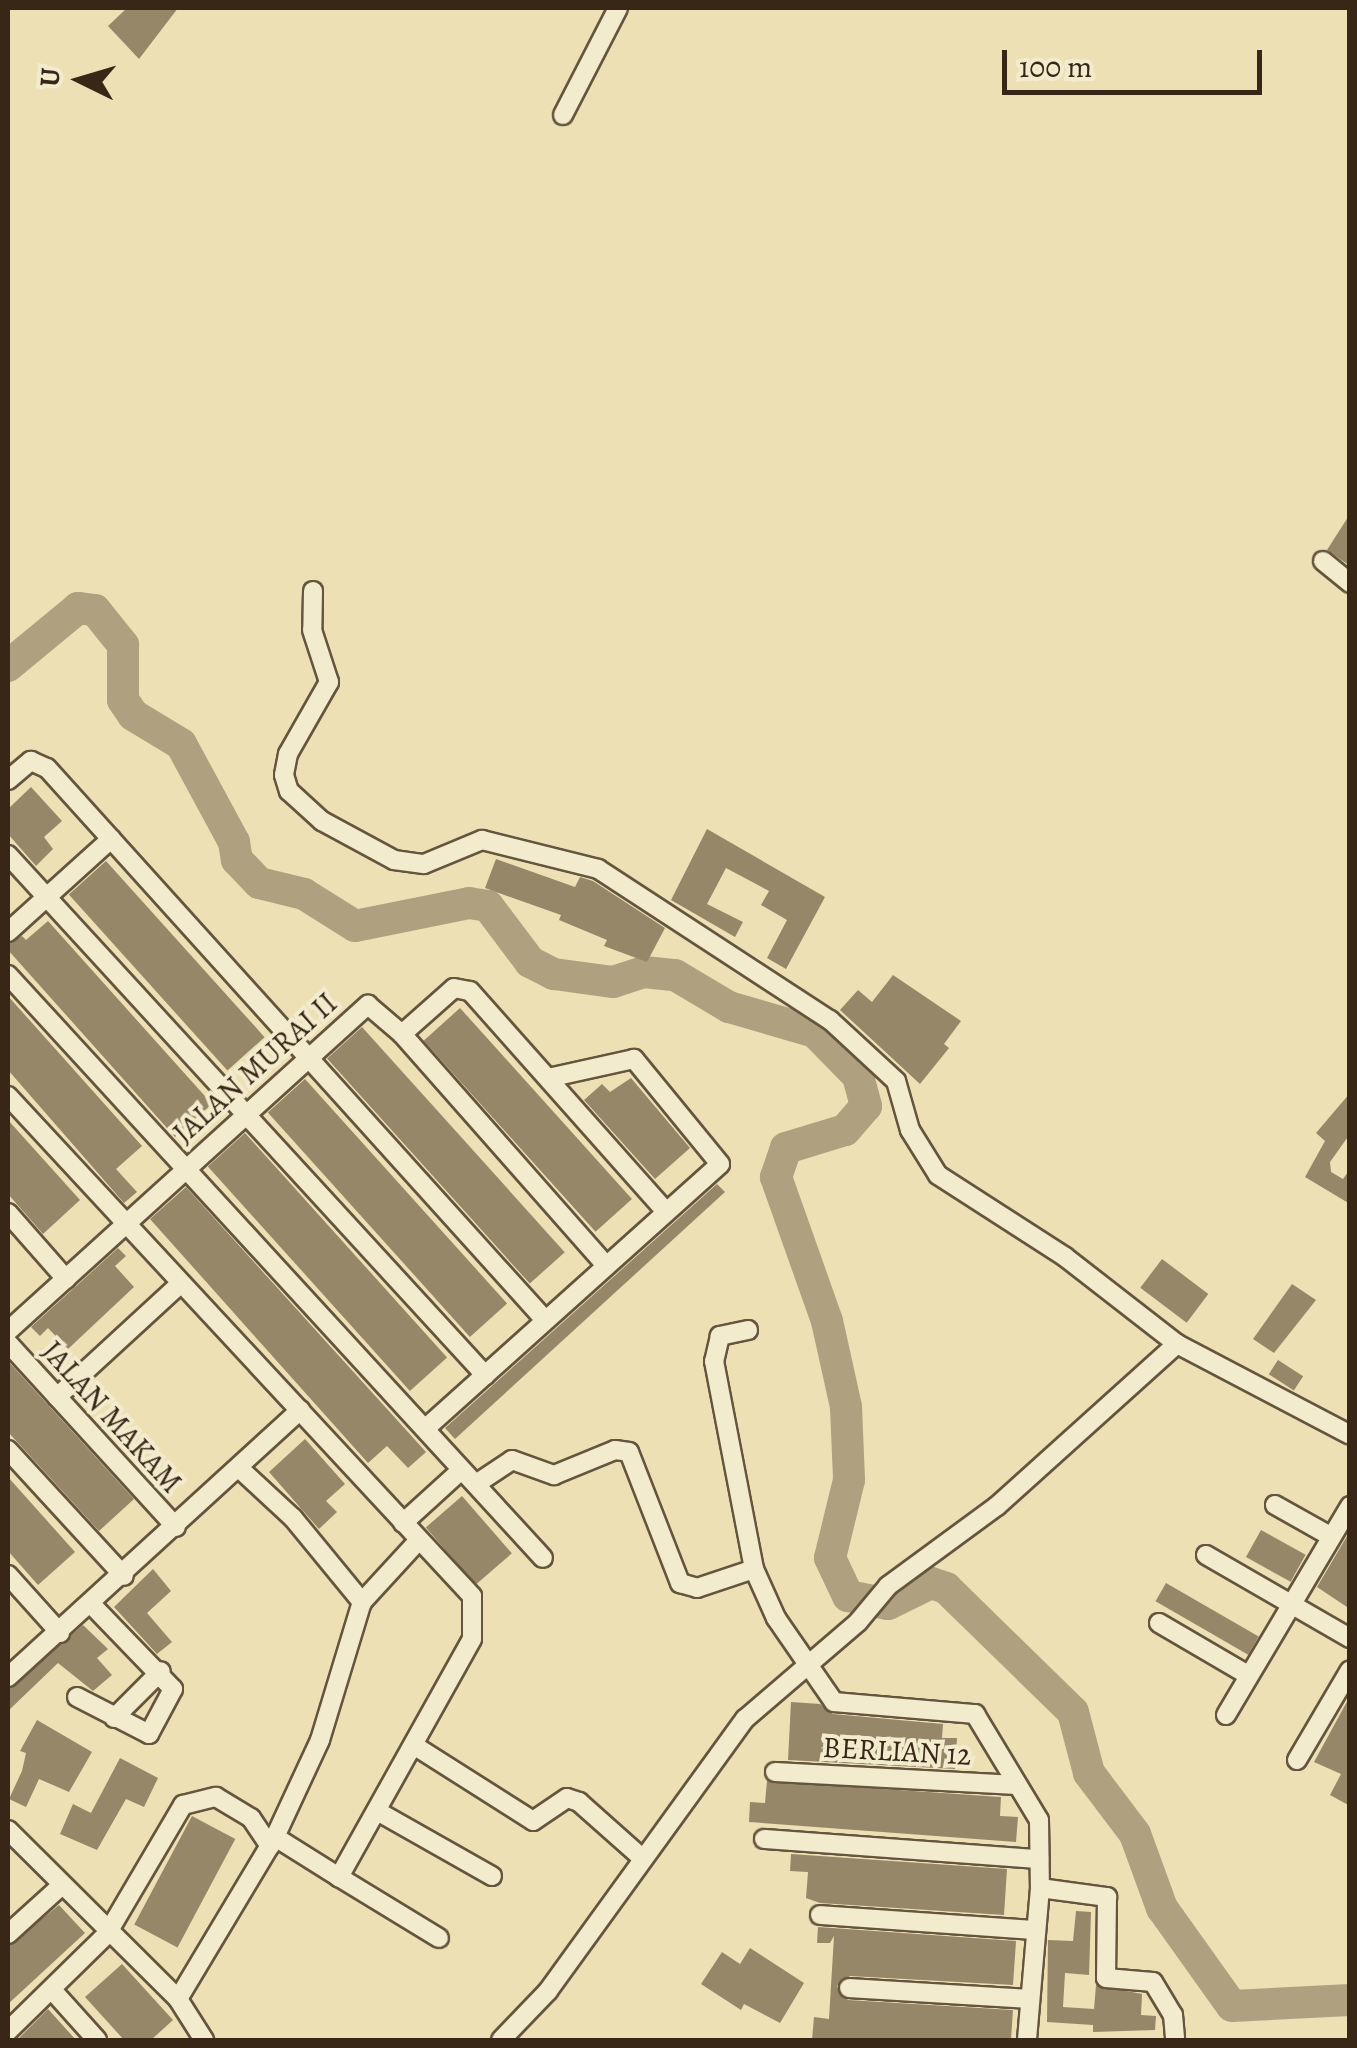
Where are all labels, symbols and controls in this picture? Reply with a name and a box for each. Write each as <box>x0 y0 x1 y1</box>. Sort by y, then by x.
north arrow <box>30 30 130 130</box>
scale bar <box>1007 30 1267 92</box>
text: 100 m <box>1019 47 1092 87</box>
text: U <box>30 67 70 88</box>
street label: JALAN MURAI II <box>166 985 344 1151</box>
street label: JALAN MAKAM <box>34 1334 190 1500</box>
street label: BERLIAN 12 <box>822 1729 972 1773</box>

